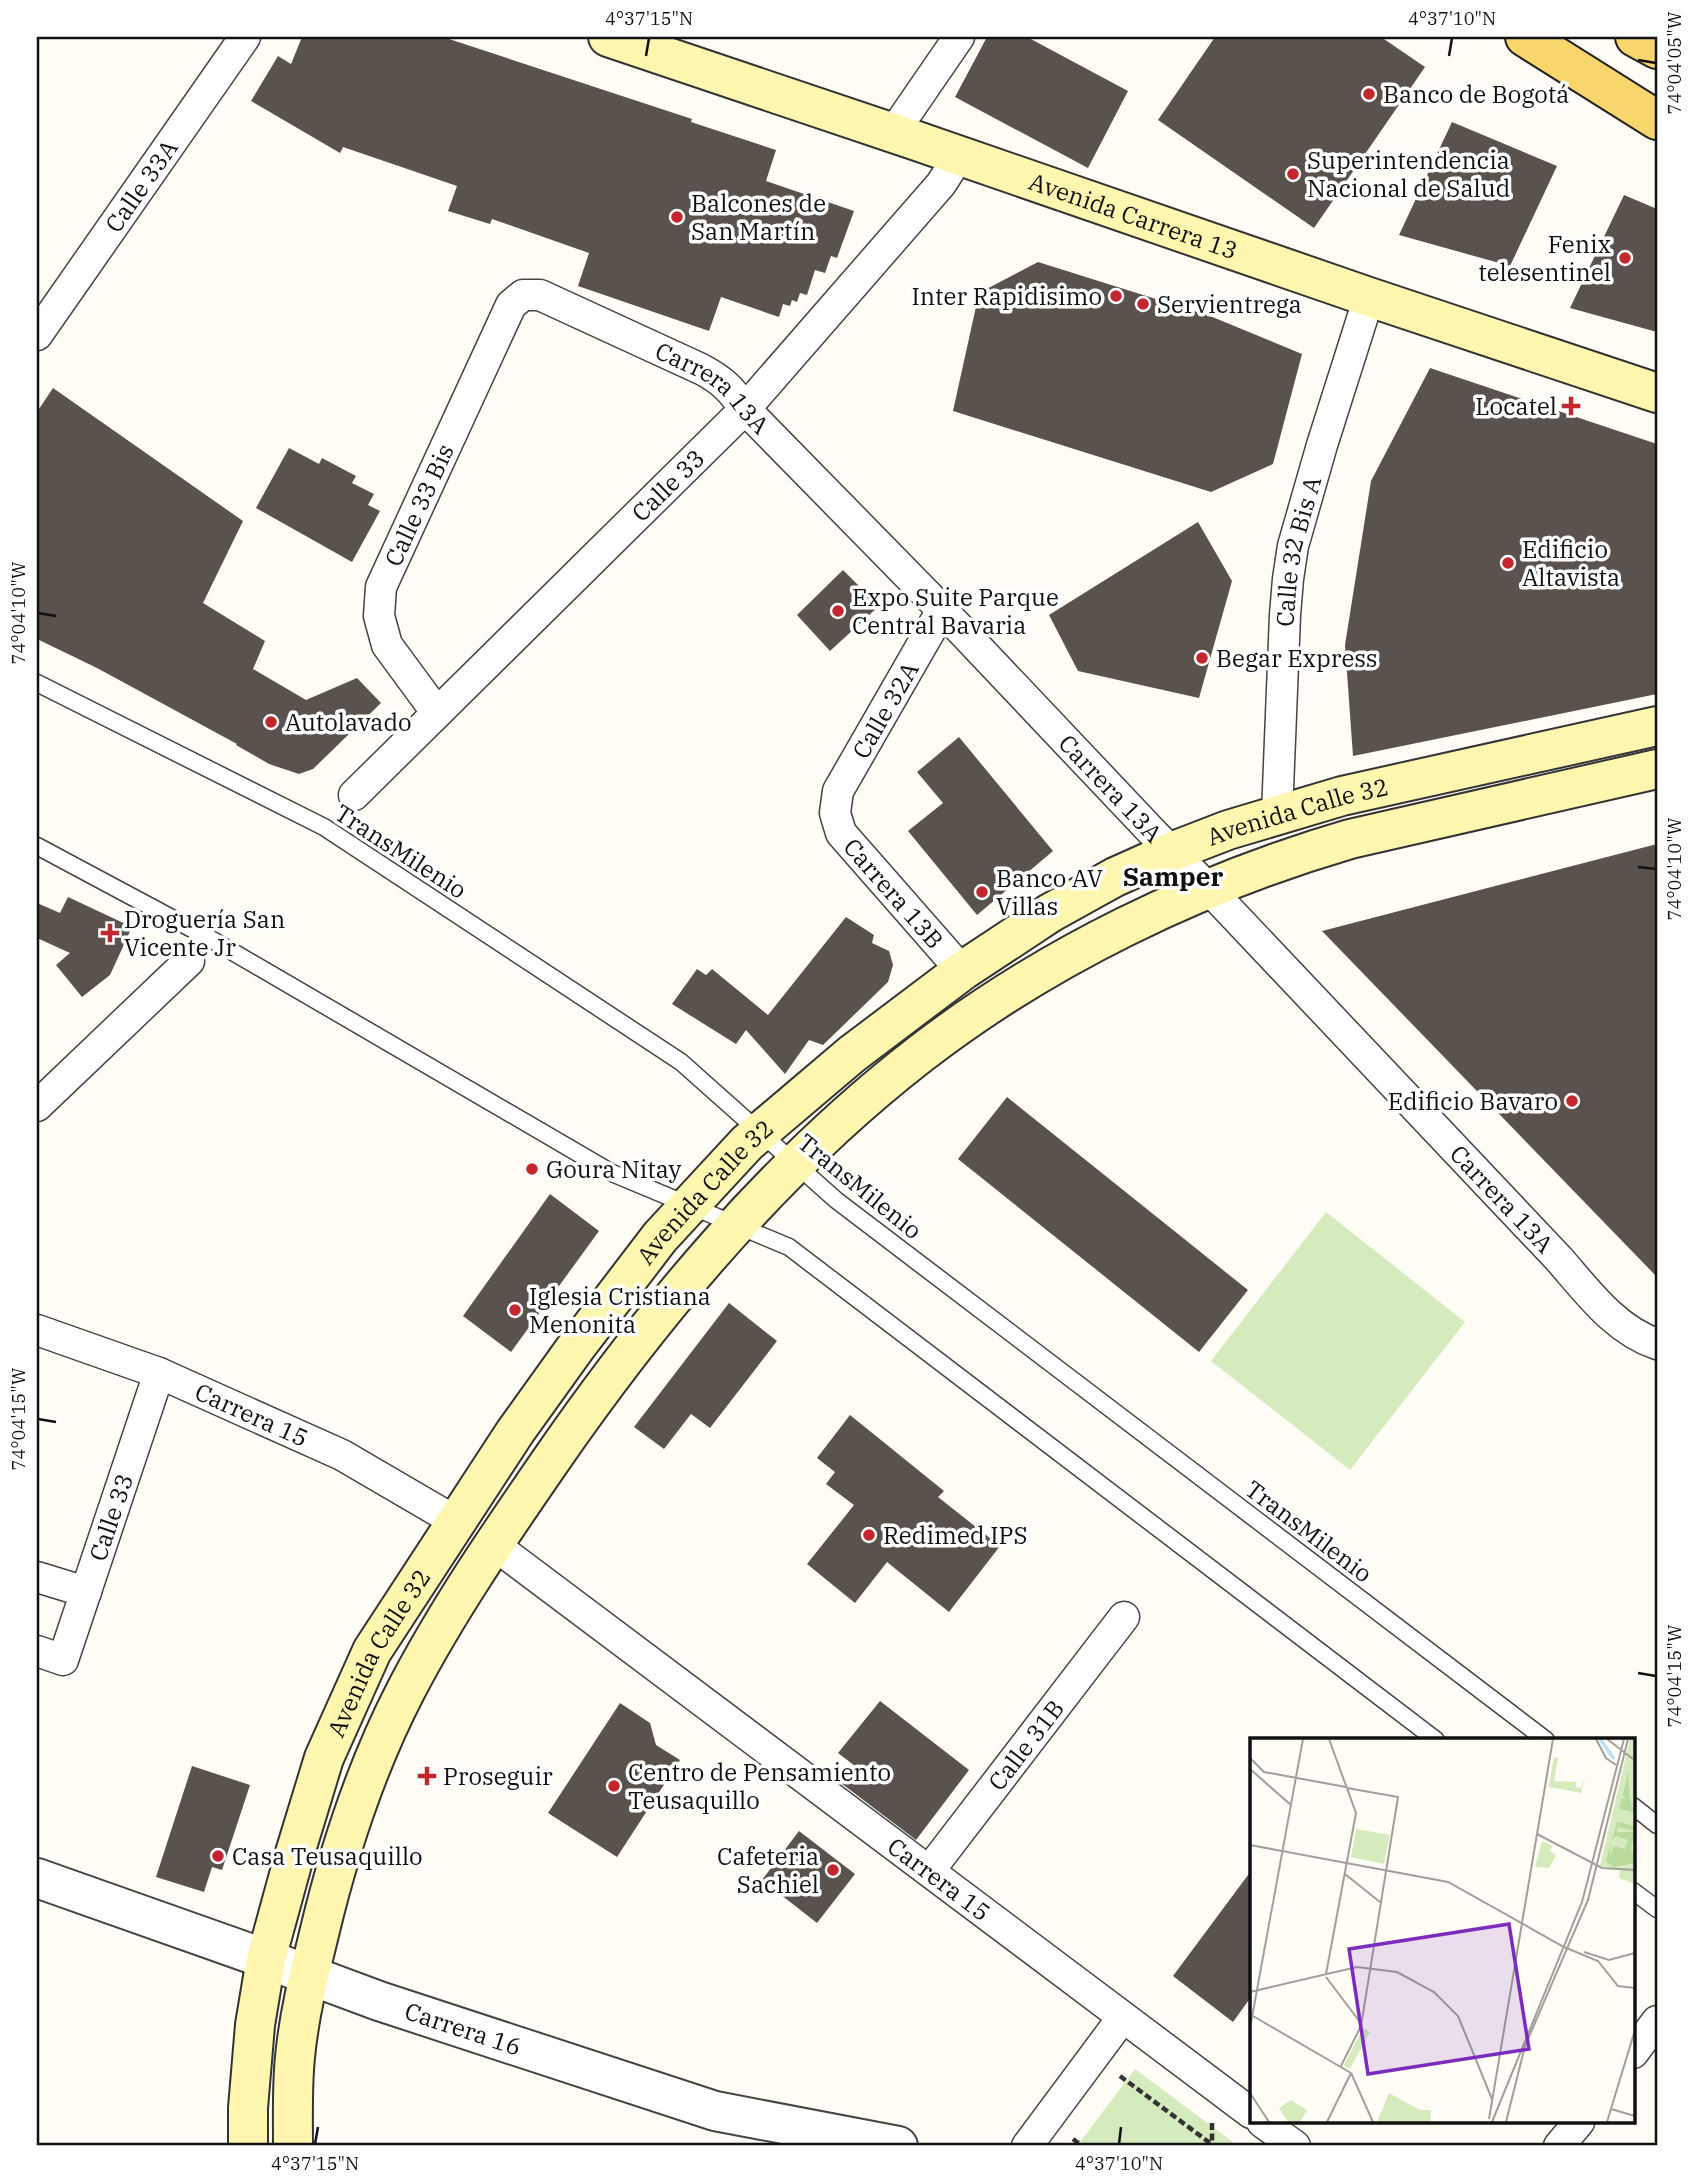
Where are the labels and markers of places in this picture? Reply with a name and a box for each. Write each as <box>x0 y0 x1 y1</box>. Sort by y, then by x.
place label: Banco de Bogotá <box>1383 78 1569 110</box>
marker: Banco de Bogotá <box>1361 86 1377 102</box>
place label: Superintendencia Nacional de Salud <box>1307 144 1510 204</box>
marker: Superintendencia Nacional de Salud <box>1285 166 1301 182</box>
place label: Balcones de San Martín <box>691 187 826 247</box>
marker: Balcones de San Martín <box>669 209 685 225</box>
place label: Fenix telesentinel <box>1478 228 1611 288</box>
marker: Fenix telesentinel <box>1617 250 1633 266</box>
place label: Inter Rapidisimo <box>911 280 1102 312</box>
marker: Inter Rapidisimo <box>1108 288 1124 304</box>
place label: Servientrega <box>1157 288 1302 320</box>
marker: Servientrega <box>1135 296 1151 312</box>
place label: Locatel <box>1475 390 1557 422</box>
marker: Locatel <box>1563 398 1579 414</box>
place label: Edificio Altavista <box>1522 533 1620 593</box>
marker: Edificio Altavista <box>1500 555 1516 571</box>
place label: Expo Suite Parque Central Bavaria <box>852 581 1059 641</box>
marker: Expo Suite Parque Central Bavaria <box>830 603 846 619</box>
place label: Begar Express <box>1216 642 1378 674</box>
marker: Begar Express <box>1194 650 1210 666</box>
place label: Autolavado <box>285 706 412 738</box>
marker: Autolavado <box>263 714 279 730</box>
place label: Banco AV Villas <box>996 862 1103 922</box>
marker: Banco AV Villas <box>974 884 990 900</box>
place label: Droguería San Vicente Jr <box>124 903 285 963</box>
marker: Droguería San Vicente Jr <box>102 925 118 941</box>
place label: Edificio Bavaro <box>1388 1085 1558 1117</box>
marker: Edificio Bavaro <box>1564 1093 1580 1109</box>
place label: Goura Nitay <box>546 1153 682 1185</box>
marker: Goura Nitay <box>524 1161 540 1177</box>
place label: Iglesia Cristiana Menonita <box>529 1280 711 1340</box>
marker: Iglesia Cristiana Menonita <box>507 1302 523 1318</box>
place label: Redimed IPS <box>883 1519 1028 1551</box>
marker: Redimed IPS <box>861 1527 877 1543</box>
place label: Centro de Pensamiento Teusaquillo <box>628 1756 891 1816</box>
place label: Proseguir <box>443 1760 553 1792</box>
marker: Proseguir <box>417 1766 437 1786</box>
marker: Centro de Pensamiento Teusaquillo <box>606 1778 622 1794</box>
place label: Casa Teusaquillo <box>232 1840 423 1872</box>
place label: Cafeteria Sachiel <box>717 1840 819 1900</box>
marker: Casa Teusaquillo <box>210 1848 226 1864</box>
marker: Cafeteria Sachiel <box>825 1862 841 1878</box>

